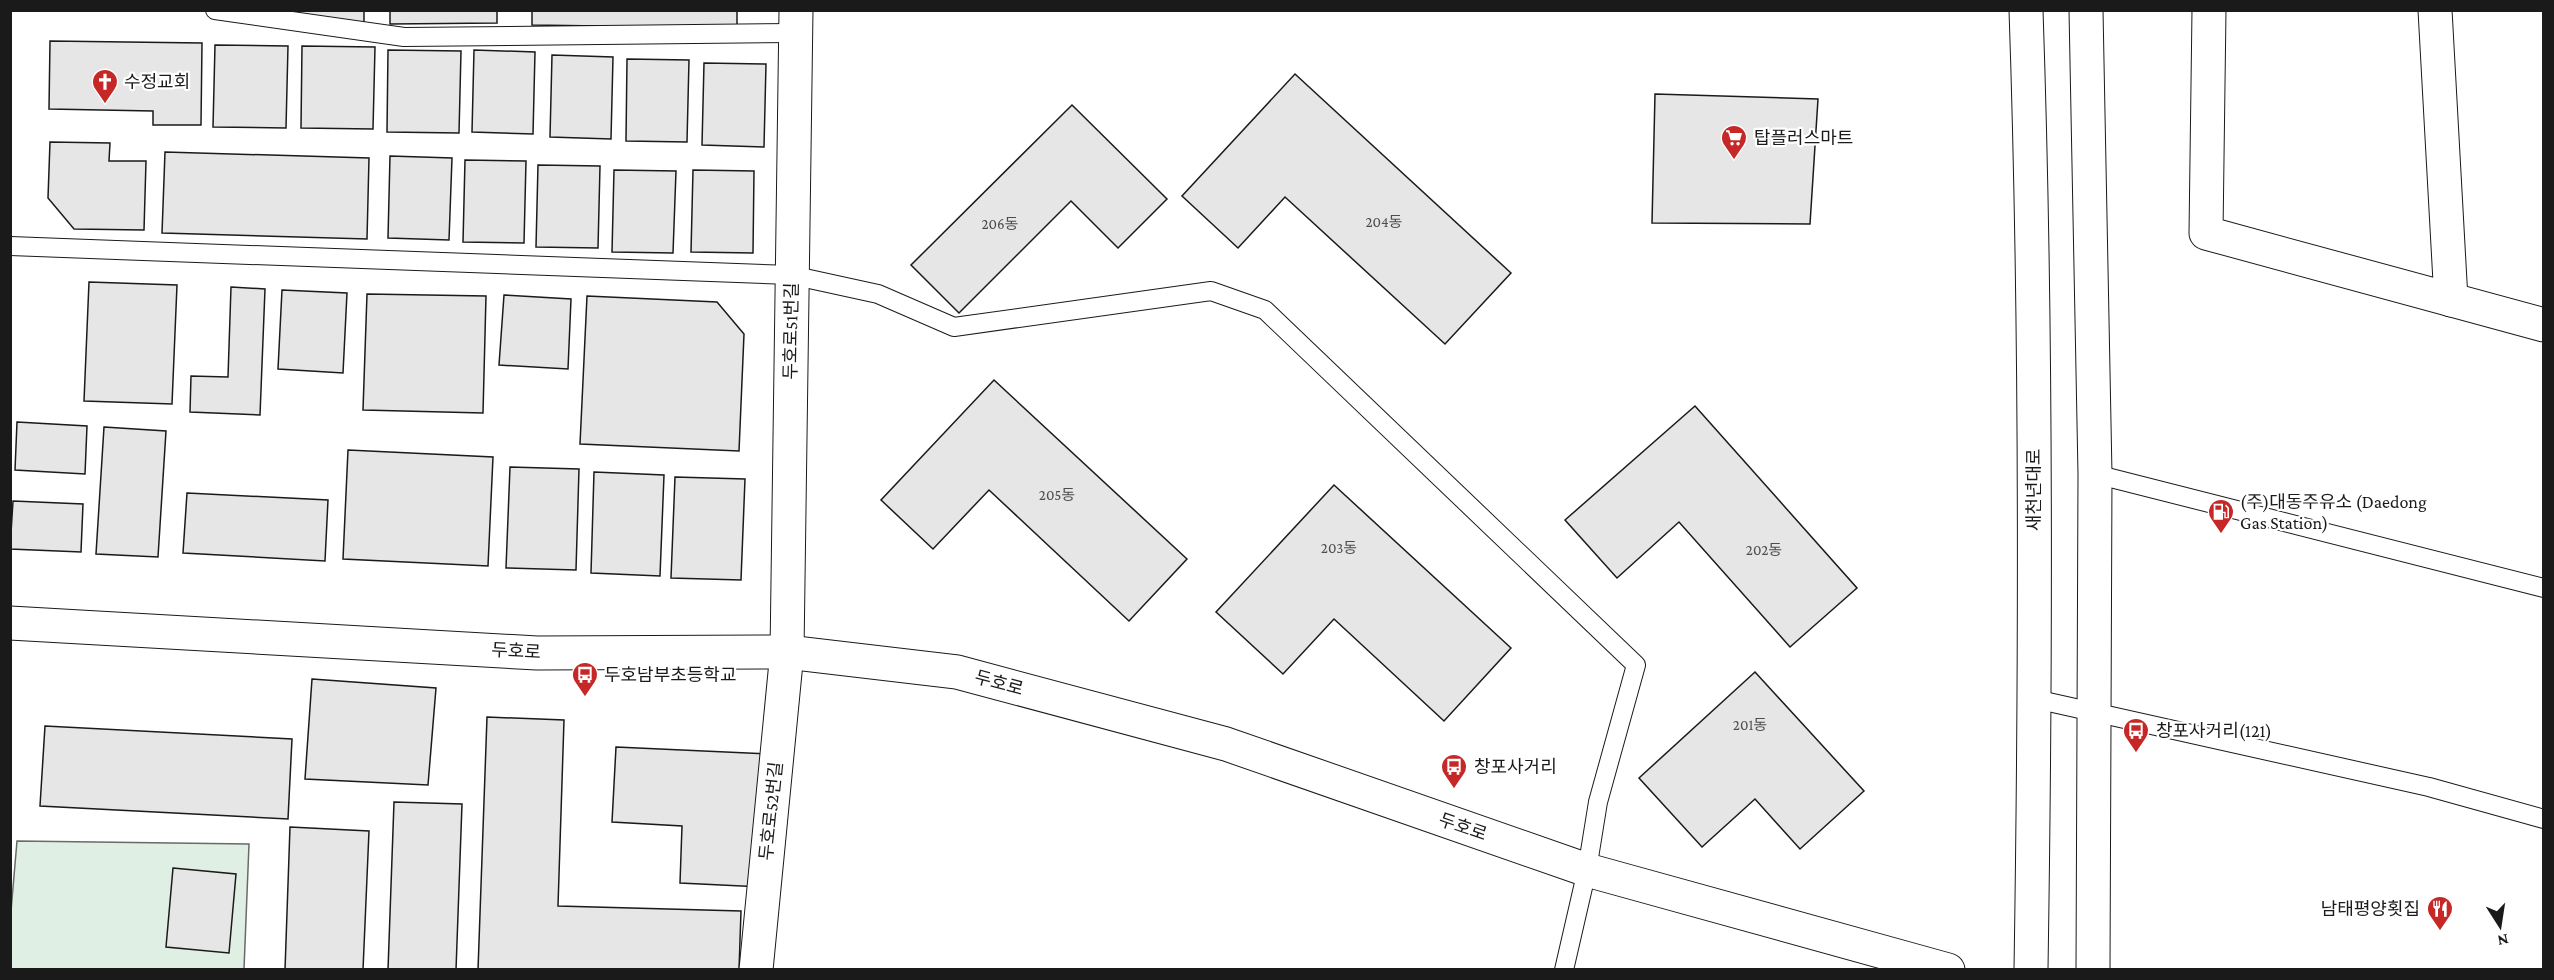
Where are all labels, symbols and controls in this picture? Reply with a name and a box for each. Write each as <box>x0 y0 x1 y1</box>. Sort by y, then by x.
church icon: 수정교회 <box>90 67 120 105</box>
place label: 수정교회 <box>124 72 190 92</box>
supermarket icon: 탑플러스마트 <box>1719 123 1749 161</box>
place label: 탑플러스마트 <box>1754 128 1853 148</box>
house number: 204동 <box>1365 214 1403 230</box>
house number: 206동 <box>981 216 1019 232</box>
street label: 두호로51번길 <box>780 282 802 380</box>
street label: 새천년대로 <box>2024 449 2044 531</box>
house number: 205동 <box>1039 487 1075 503</box>
place label: (주)대동주유소 (Daedong Gas Station) <box>2240 492 2427 534</box>
fuel station icon: (주)대동주유소 (Daedong Gas Station) <box>2206 497 2236 535</box>
house number: 203동 <box>1321 540 1357 556</box>
house number: 202동 <box>1746 542 1782 558</box>
street label: 두호로 <box>491 640 541 662</box>
bus stop icon: 두호남부초등학교 <box>570 660 600 698</box>
place label: 두호남부초등학교 <box>604 665 736 685</box>
street label: 두호로 <box>972 667 1026 699</box>
bus stop icon: 창포사거리(121) <box>2121 716 2151 754</box>
house number: 201동 <box>1733 717 1767 733</box>
place label: 창포사거리(121) <box>2156 721 2272 742</box>
bus stop icon: 창포사거리 <box>1439 752 1469 790</box>
place label: 창포사거리 <box>1474 757 1557 777</box>
street label: 두호로52번길 <box>756 761 786 861</box>
street label: 두호로 <box>1436 809 1490 845</box>
restaurant icon: 남태평양횟집 <box>2425 894 2455 932</box>
north arrow <box>2470 896 2530 956</box>
place label: 남태평양횟집 <box>2321 899 2420 919</box>
text: N <box>2496 931 2510 950</box>

